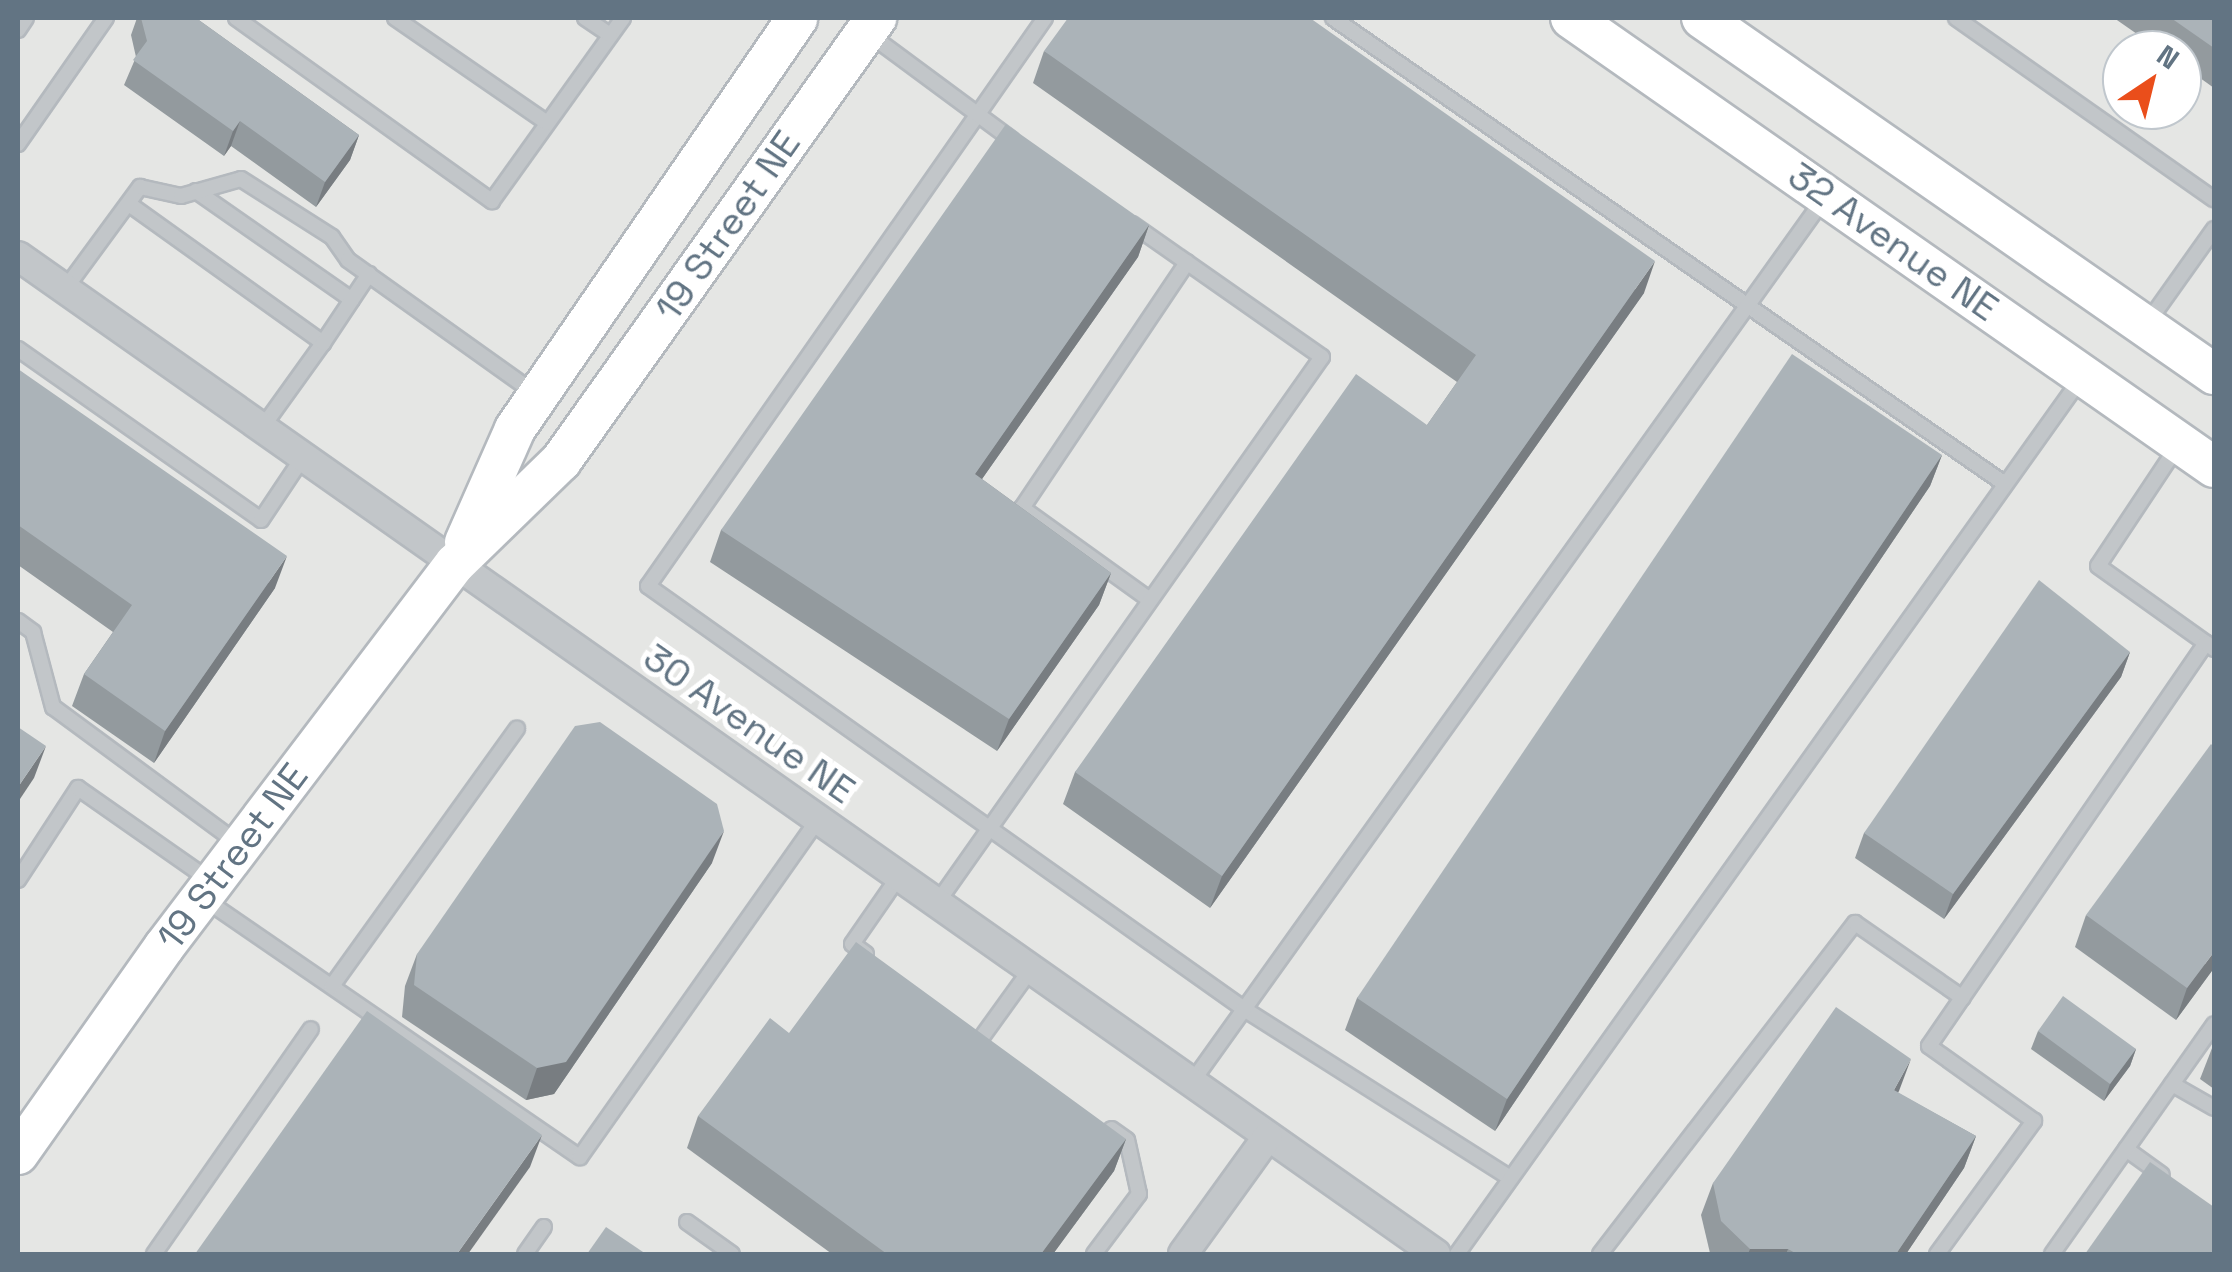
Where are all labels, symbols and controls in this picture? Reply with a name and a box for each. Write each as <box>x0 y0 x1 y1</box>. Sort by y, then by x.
north arrow <box>2102 30 2202 130</box>
text: N <box>2150 37 2186 77</box>
street label: 19 Street NE <box>646 122 810 330</box>
street label: 32 Avenue NE <box>1779 153 2007 331</box>
street label: 30 Avenue NE <box>634 634 864 814</box>
street label: 19 Street NE <box>148 755 318 959</box>

